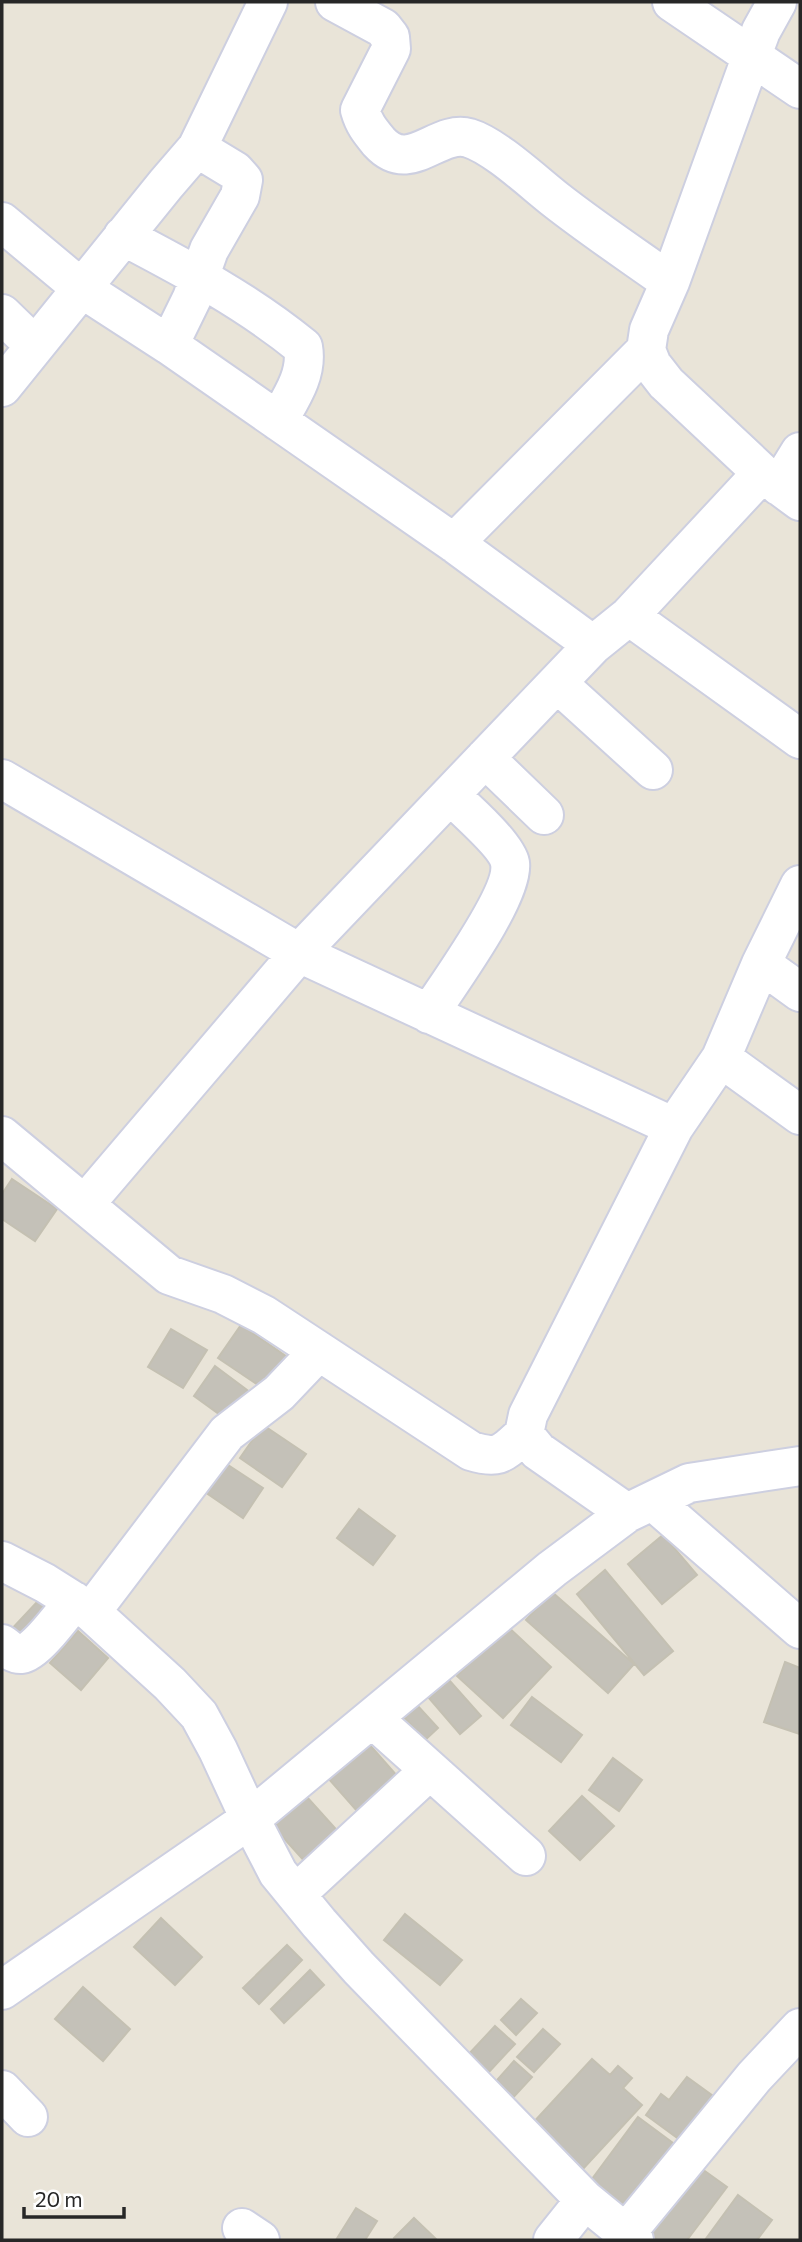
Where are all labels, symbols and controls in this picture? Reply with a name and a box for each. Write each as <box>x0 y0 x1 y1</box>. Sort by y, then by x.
scale bar <box>24 2176 124 2220</box>
text: 20 m <box>35 2186 83 2211</box>

